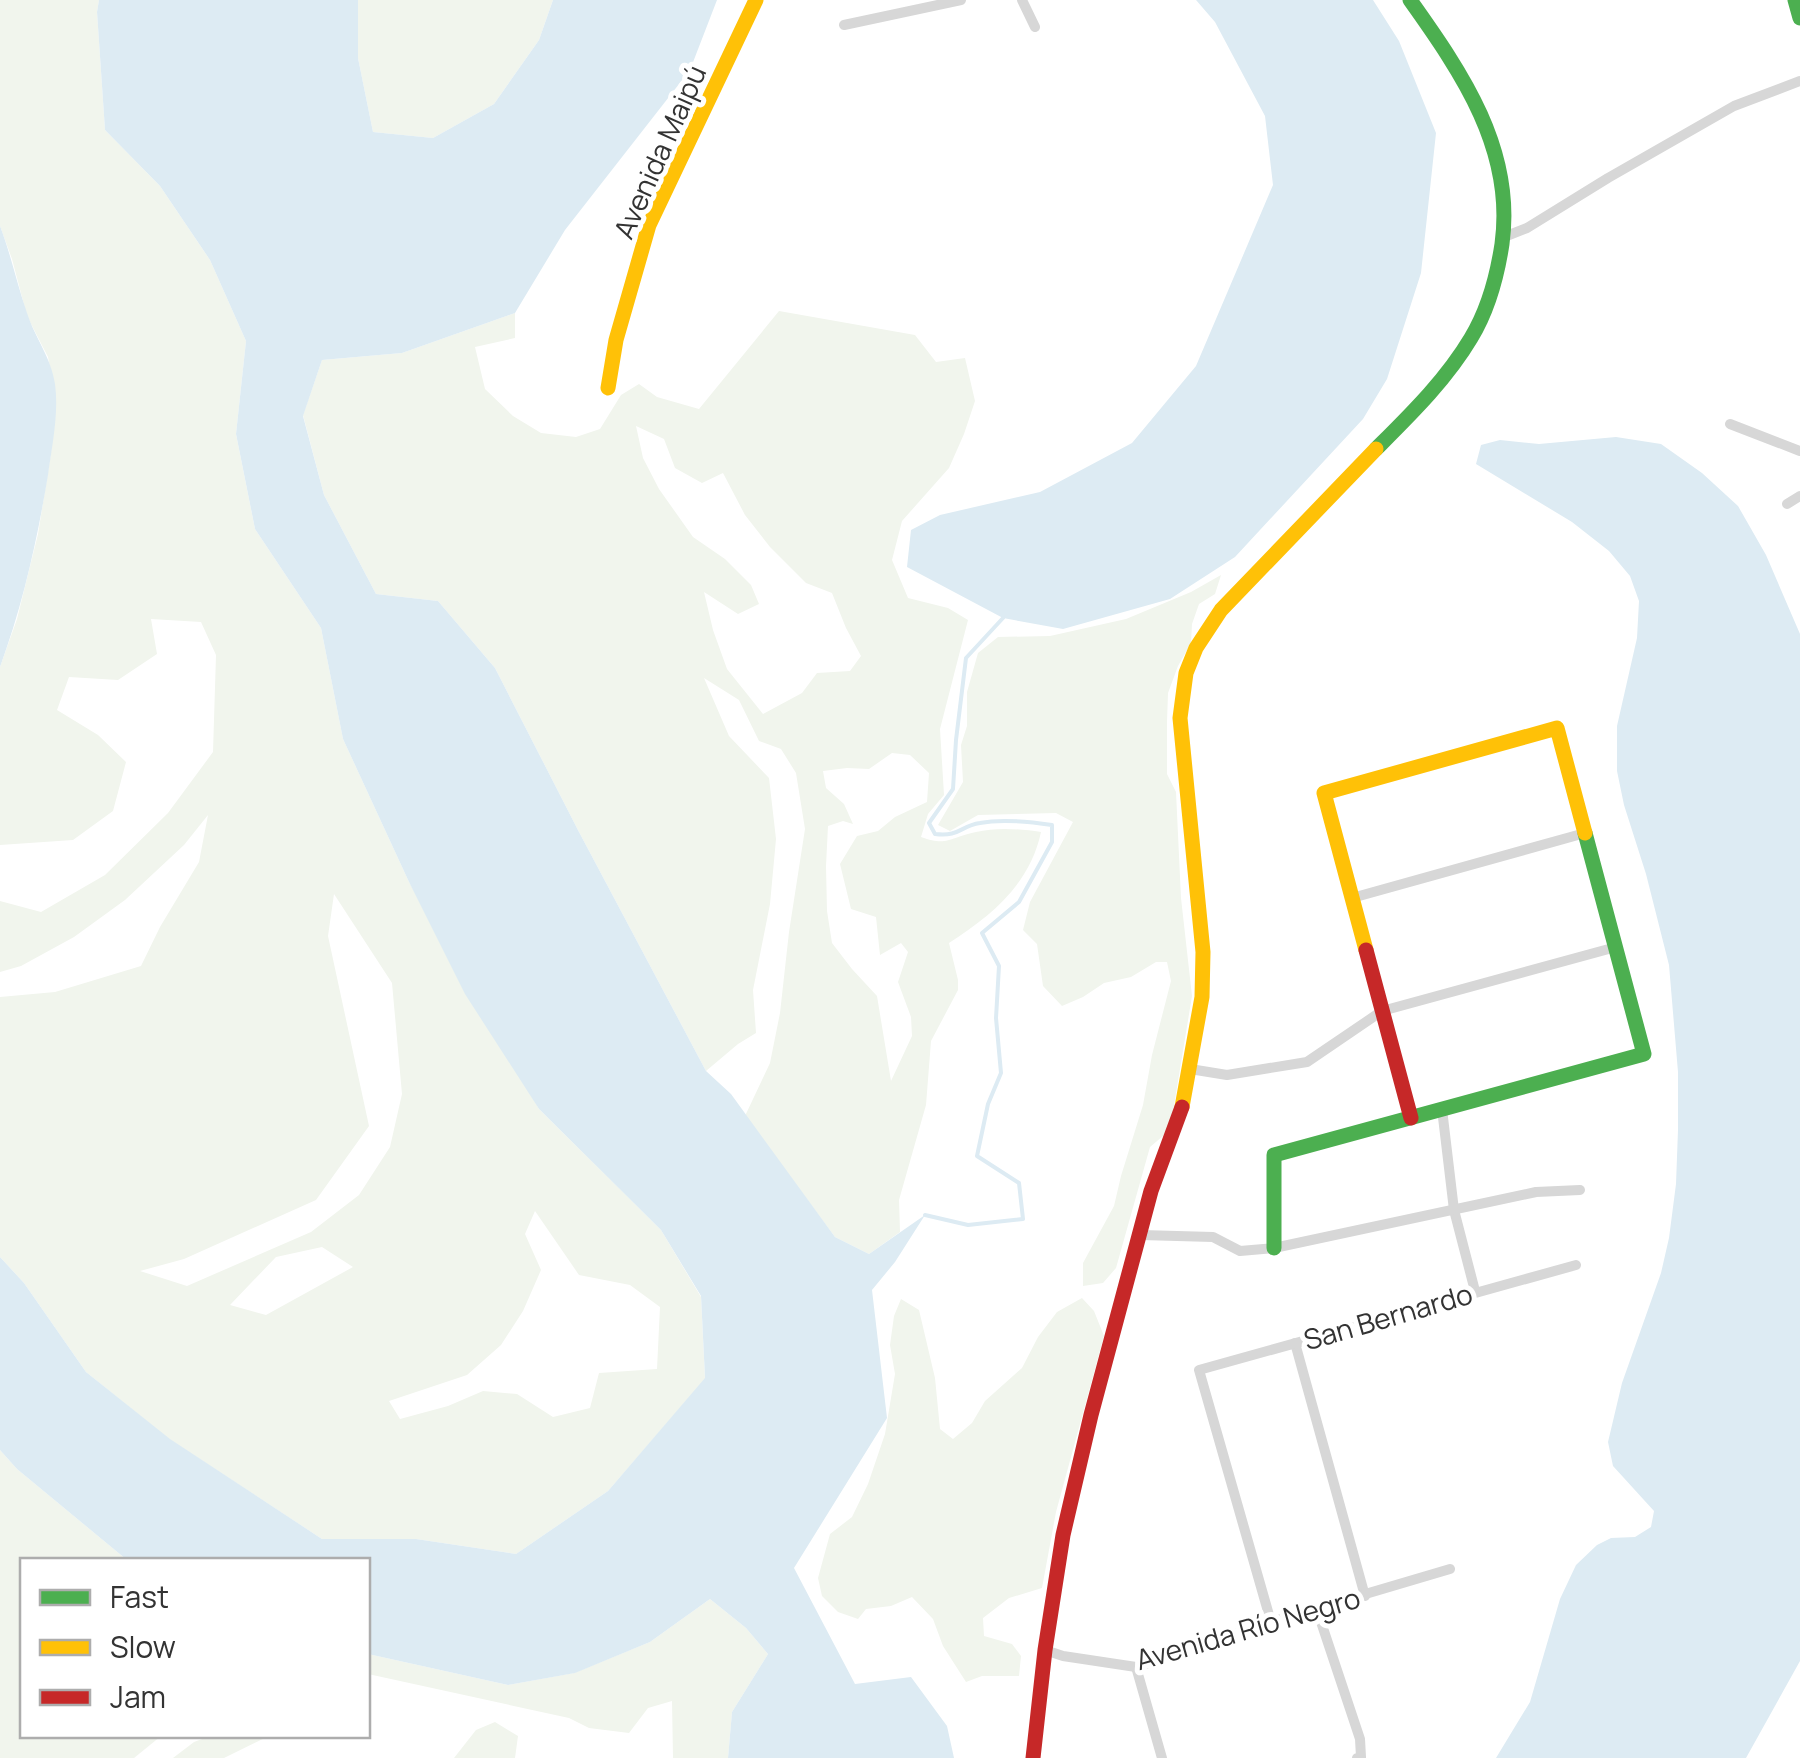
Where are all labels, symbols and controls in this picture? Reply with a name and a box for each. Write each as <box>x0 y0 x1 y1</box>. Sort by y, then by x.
street label: Avenida Maipú <box>604 59 714 244</box>
street label: San Bernardo <box>1299 1274 1477 1358</box>
legend <box>20 1558 370 1738</box>
text: Fast <box>110 1576 169 1617</box>
street label: Avenida Río Negro <box>1131 1578 1364 1678</box>
text: Slow <box>110 1626 176 1667</box>
text: Jam <box>110 1676 166 1717</box>

